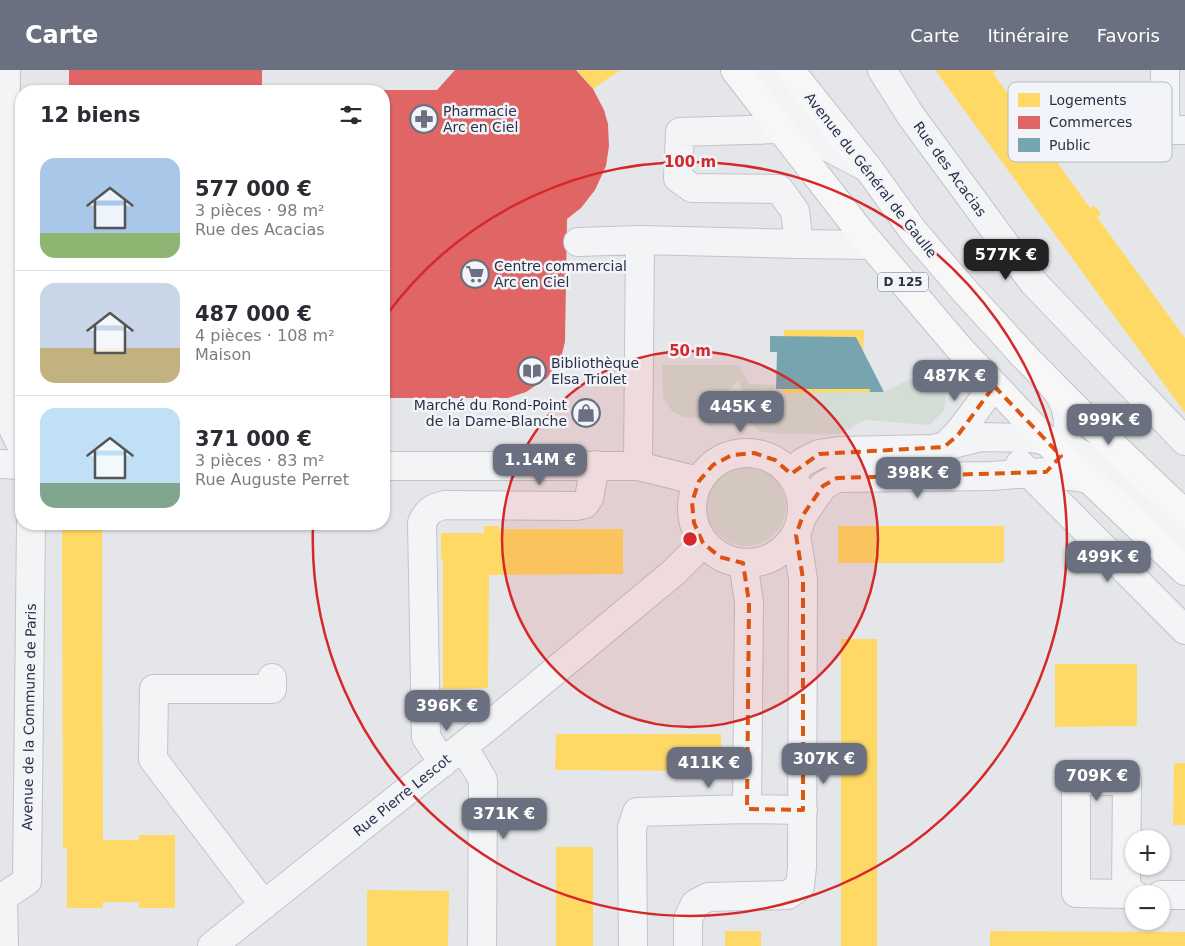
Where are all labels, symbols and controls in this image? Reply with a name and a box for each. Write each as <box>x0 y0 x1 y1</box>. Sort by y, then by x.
text: Carte <box>25 21 98 49</box>
text: Carte <box>910 25 959 46</box>
text: Itinéraire <box>987 25 1069 46</box>
text: Favoris <box>1097 25 1160 46</box>
legend <box>1008 82 1172 162</box>
street label: Avenue du Général de Gaulle <box>802 89 940 261</box>
text: Logements <box>1049 92 1127 108</box>
icon: filters <box>337 101 365 129</box>
text: 12 biens <box>40 103 140 127</box>
place label: Pharmacie Arc en Ciel <box>443 103 518 135</box>
pharmacy icon: Pharmacie Arc en Ciel <box>409 104 439 134</box>
text: Commerces <box>1049 114 1132 130</box>
street label: Rue des Acacias <box>910 118 990 220</box>
text: Public <box>1049 137 1090 153</box>
text: 100 m <box>664 153 716 171</box>
text: 577 000 € <box>195 177 312 201</box>
icon: home <box>80 178 140 238</box>
text: 3 pièces · 98 m² <box>195 201 324 220</box>
text: Rue des Acacias <box>195 220 325 239</box>
pin: 577K € <box>965 238 1047 281</box>
text: 577K € <box>975 245 1037 264</box>
place label: Centre commercial Arc en Ciel <box>494 258 627 290</box>
supermarket icon: Centre commercial Arc en Ciel <box>460 259 490 289</box>
road number: D 125 <box>878 272 928 292</box>
text: 487 000 € <box>195 302 312 326</box>
icon: home <box>80 303 140 363</box>
text: 4 pièces · 108 m² <box>195 326 335 345</box>
text: 50 m <box>669 342 711 360</box>
text: Maison <box>195 345 251 364</box>
place label: Bibliothèque Elsa Triolet <box>551 355 639 387</box>
library icon: Bibliothèque Elsa Triolet <box>517 356 547 386</box>
pin: 487K € <box>914 360 996 402</box>
text: 487K € <box>924 366 986 385</box>
pin: 445K € <box>700 390 782 433</box>
place label: Marché du Rond-Point de la Dame-Blanche <box>414 397 568 429</box>
text: 445K € <box>710 397 772 416</box>
shop icon: Marché du Rond-Point de la Dame-Blanche <box>571 398 601 428</box>
pin: 999K € <box>1068 404 1150 446</box>
text: 999K € <box>1078 410 1140 429</box>
text: 371 000 € <box>195 427 312 451</box>
icon: home <box>80 428 140 488</box>
pin: 1.14M € <box>494 444 586 486</box>
text: 1.14M € <box>504 450 576 469</box>
text: 3 pièces · 83 m² <box>195 451 324 470</box>
pin: 398K € <box>877 456 959 499</box>
text: 398K € <box>887 463 949 482</box>
text: Rue Auguste Perret <box>195 470 349 489</box>
centre of rings <box>681 530 699 548</box>
pin: 499K € <box>1067 540 1149 583</box>
text: 499K € <box>1077 547 1139 566</box>
street label: Avenue de la Commune de Paris <box>19 603 39 831</box>
pin: 396K € <box>406 690 488 732</box>
text: 396K € <box>416 696 478 715</box>
pin: 307K € <box>783 742 865 785</box>
pin: 411K € <box>668 746 750 789</box>
text: 307K € <box>793 749 855 768</box>
street label: Rue Pierre Lescot <box>350 750 454 839</box>
text: 411K € <box>678 753 740 772</box>
pin: 709K € <box>1056 760 1138 802</box>
text: 709K € <box>1066 766 1128 785</box>
pin: 371K € <box>463 798 545 840</box>
text: 371K € <box>473 804 535 823</box>
map controls <box>1125 830 1170 930</box>
button: + <box>1125 830 1170 875</box>
button: − <box>1125 885 1170 930</box>

